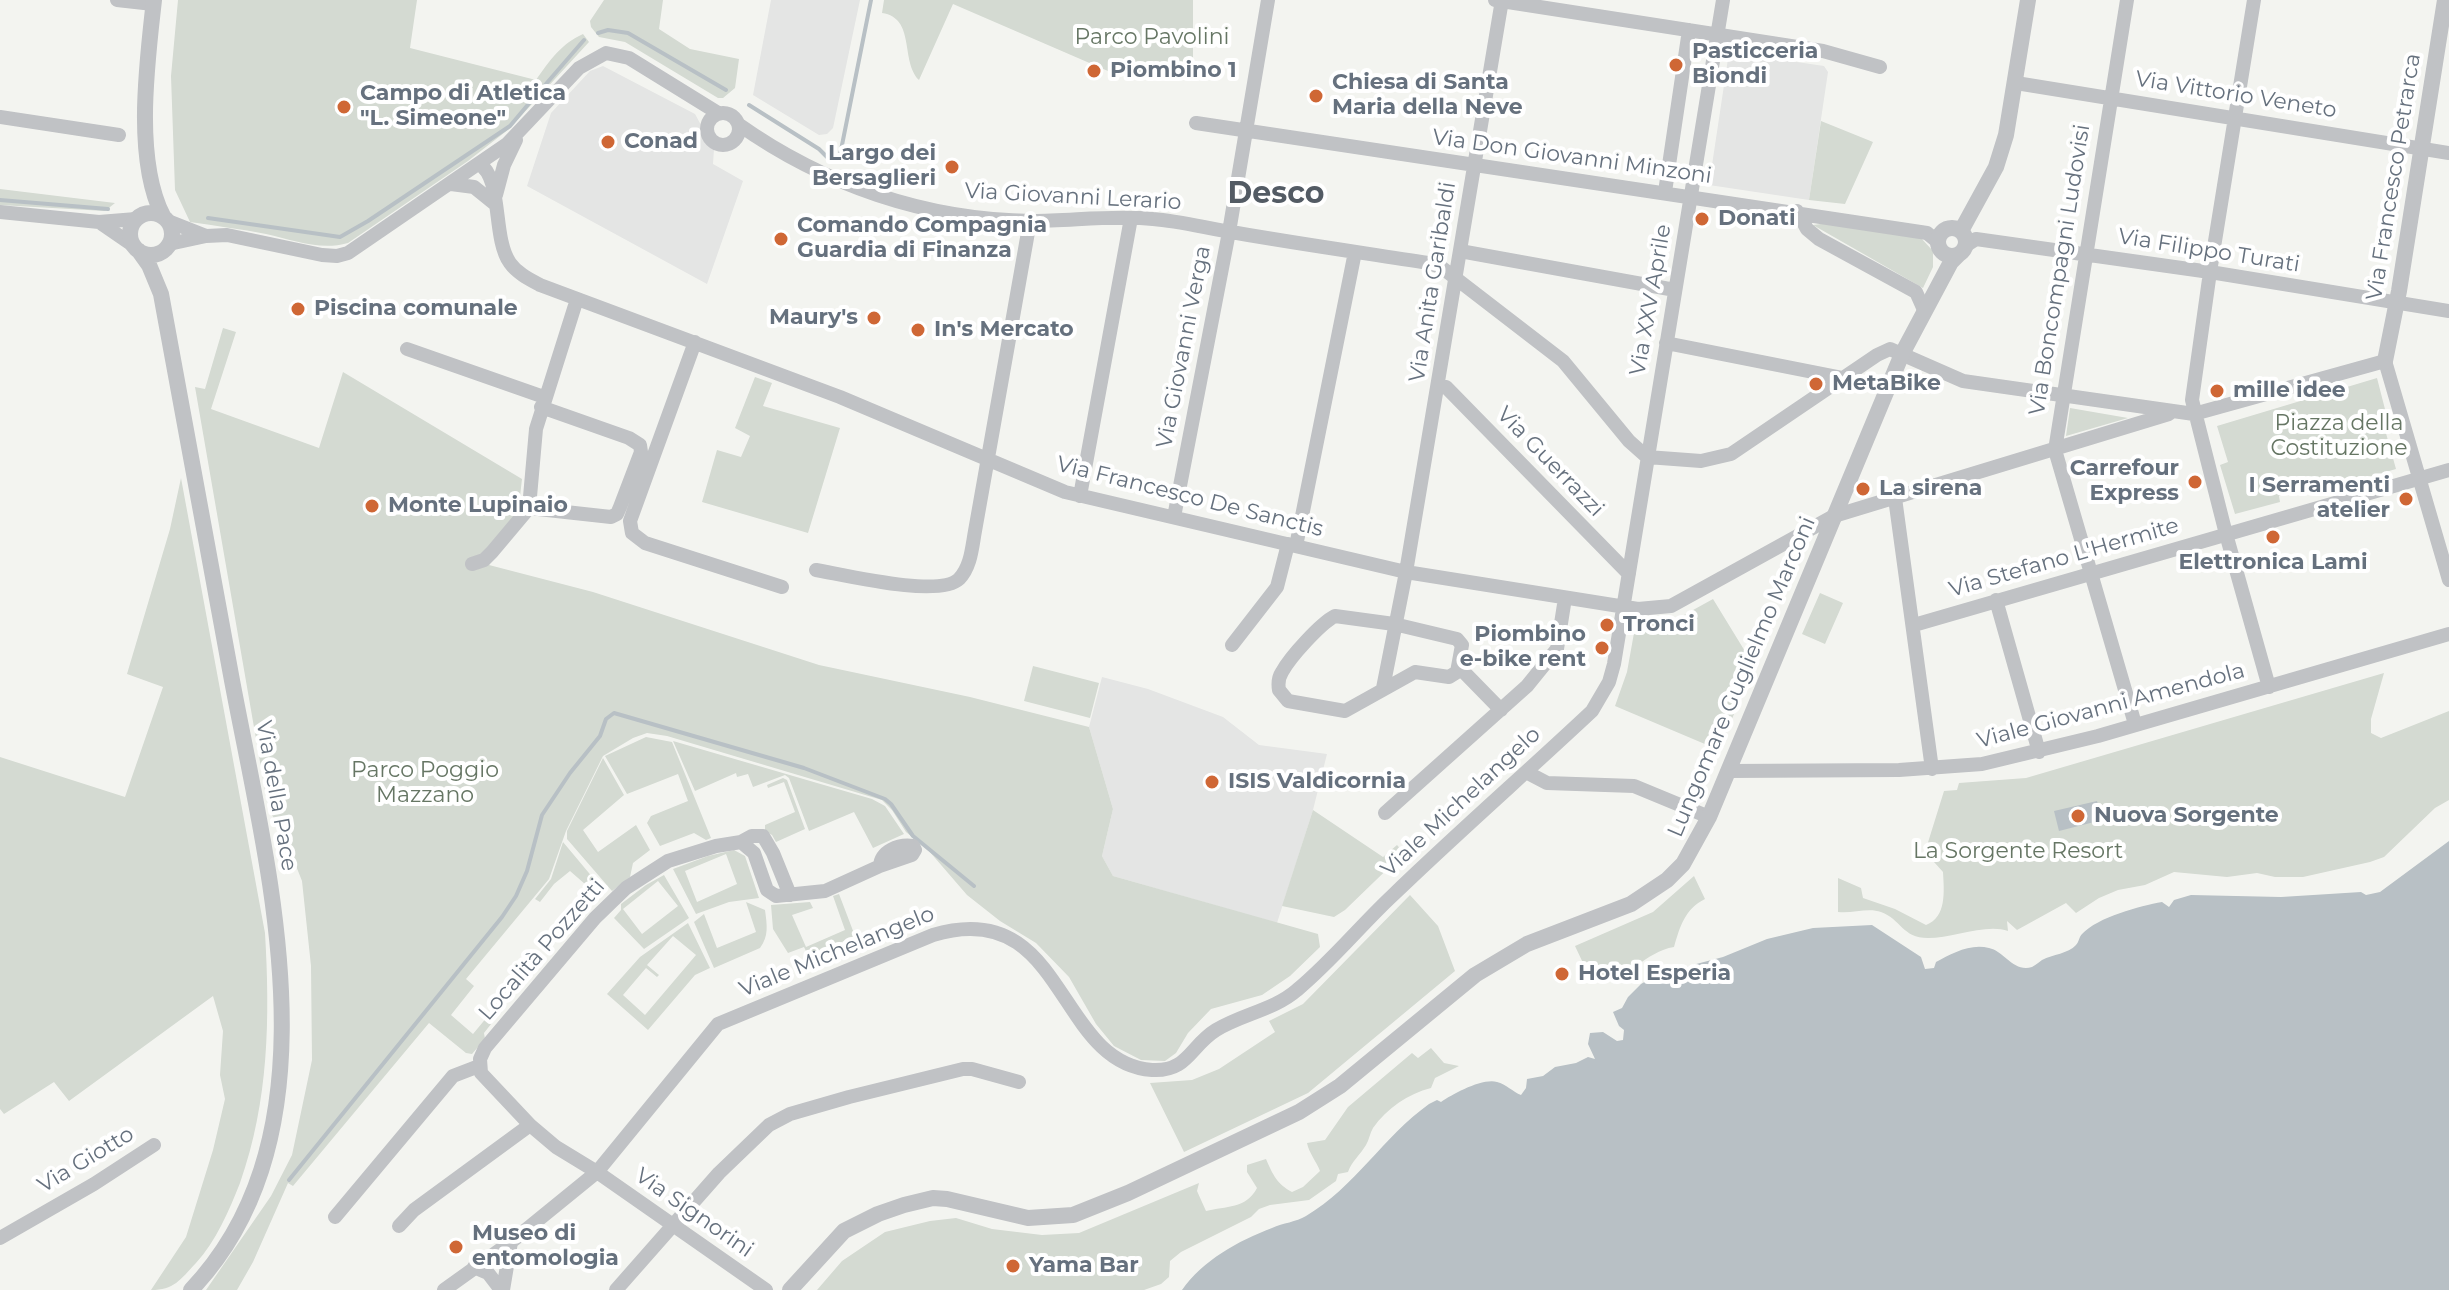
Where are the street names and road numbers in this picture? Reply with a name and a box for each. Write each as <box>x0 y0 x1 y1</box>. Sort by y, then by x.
street label: Via Francesco Petrarca <box>2361 52 2427 302</box>
street label: Via Vittorio Veneto <box>2134 66 2338 124</box>
street label: Via Boncompagni Ludovisi <box>2024 123 2096 417</box>
street label: Via Don Giovanni Minzoni <box>1431 124 1713 190</box>
street label: Via Giovanni Lerario <box>964 178 1182 216</box>
street label: Via Anita Garibaldi <box>1404 180 1462 384</box>
street label: Via XXV Aprile <box>1625 222 1677 378</box>
street label: Via Filippo Turati <box>2116 224 2302 278</box>
street label: Via Giovanni Verga <box>1151 243 1217 451</box>
street label: Via Guerrazzi <box>1491 402 1609 522</box>
street label: Via Francesco De Sanctis <box>1054 451 1326 543</box>
street label: Lungomare Guglielmo Marconi <box>1662 513 1822 841</box>
street label: Via Stefano L'Hermite <box>1946 513 2182 603</box>
street label: Viale Giovanni Amendola <box>1974 658 2248 754</box>
street label: Via della Pace <box>250 719 302 873</box>
street label: Viale Michelangelo <box>1376 721 1546 883</box>
street label: Località Pozzetti <box>473 874 611 1026</box>
street label: Viale Michelangelo <box>736 901 938 1003</box>
street label: Via Giotto <box>33 1121 139 1199</box>
street label: Via Signorini <box>630 1163 758 1263</box>

